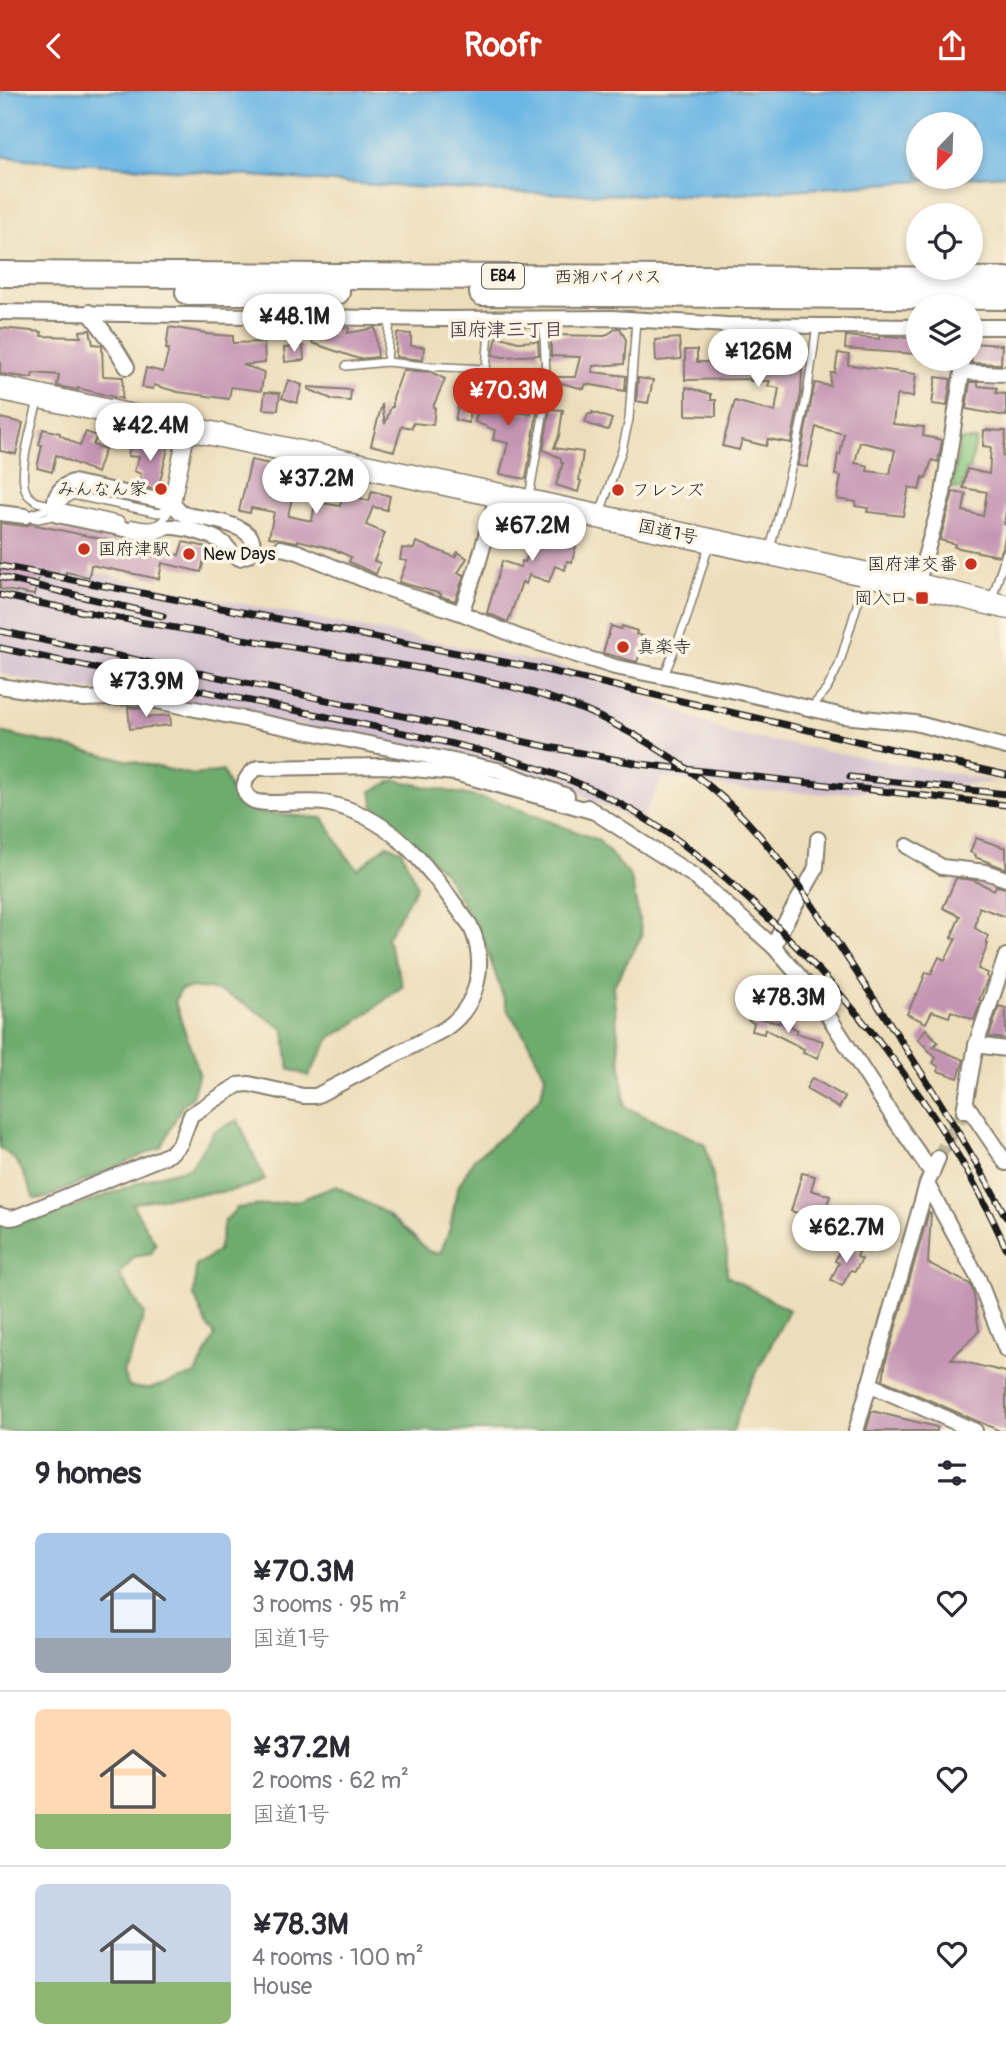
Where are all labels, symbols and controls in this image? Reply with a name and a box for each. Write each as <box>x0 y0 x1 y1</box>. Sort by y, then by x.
text: Roofr <box>464 26 542 66</box>
icon: back <box>35 27 73 65</box>
icon: share <box>933 27 971 65</box>
north arrow <box>906 112 984 189</box>
map controls <box>906 112 983 371</box>
button: locate <box>906 203 983 280</box>
road number: E84 <box>482 263 524 288</box>
street label: 西湘バイパス <box>554 266 662 289</box>
button: layers <box>906 294 983 371</box>
pin: ¥48.1M <box>237 295 351 354</box>
text: ¥48.1M <box>258 302 330 331</box>
district label: 国府津三丁目 <box>449 318 563 342</box>
pin: ¥126M <box>709 329 807 389</box>
text: ¥126M <box>724 337 792 366</box>
pin: ¥70.3M <box>451 369 565 428</box>
text: ¥70.3M <box>469 376 547 405</box>
pin: ¥42.4M <box>93 403 207 463</box>
text: ¥42.4M <box>111 411 189 440</box>
pin: ¥37.2M <box>259 457 373 516</box>
text: ¥37.2M <box>278 464 354 493</box>
place label: みんなん家 <box>57 478 147 501</box>
place label: フレンズ <box>632 479 704 502</box>
marker: みんなん家 <box>153 481 169 497</box>
marker: フレンズ <box>610 482 626 498</box>
pin: ¥67.2M <box>475 503 589 563</box>
text: ¥67.2M <box>494 511 570 540</box>
street label: 国道1号 <box>636 514 700 550</box>
place label: 国府津駅 <box>98 538 170 561</box>
marker: 国府津駅 <box>76 541 92 557</box>
place label: New Days <box>203 543 276 566</box>
marker: New Days <box>181 546 197 562</box>
place label: 国府津交番 <box>867 553 957 576</box>
marker: 国府津交番 <box>963 556 979 572</box>
place label: 岡入口 <box>854 587 908 610</box>
marker: 岡入口 <box>914 590 930 606</box>
place label: 真楽寺 <box>637 636 691 659</box>
marker: 真楽寺 <box>615 639 631 655</box>
pin: ¥73.9M <box>89 659 203 719</box>
text: ¥73.9M <box>109 667 183 696</box>
pin: ¥78.3M <box>731 975 845 1035</box>
text: ¥78.3M <box>751 983 825 1012</box>
pin: ¥62.7M <box>789 1205 903 1265</box>
text: ¥62.7M <box>808 1213 884 1242</box>
icon: filters <box>933 1454 971 1492</box>
text: 9 homes <box>35 1455 141 1492</box>
text: ¥70.3M <box>252 1553 354 1590</box>
icon: home <box>91 1561 175 1645</box>
icon: heart <box>933 1584 971 1622</box>
text: 3 rooms · 95 m² <box>252 1590 407 1619</box>
text: 国道1号 <box>252 1624 330 1653</box>
text: ¥37.2M <box>252 1729 350 1766</box>
icon: home <box>91 1737 175 1821</box>
icon: heart <box>933 1760 971 1798</box>
text: 2 rooms · 62 m² <box>252 1766 409 1795</box>
text: 国道1号 <box>252 1800 330 1829</box>
text: ¥78.3M <box>252 1906 349 1943</box>
icon: home <box>91 1912 175 1996</box>
icon: heart <box>933 1935 971 1973</box>
text: 4 rooms · 100 m² <box>252 1943 424 1972</box>
text: House <box>252 1972 312 2001</box>

